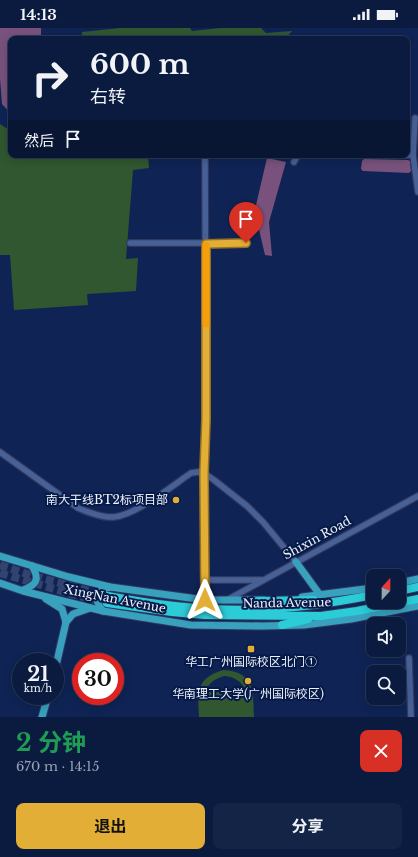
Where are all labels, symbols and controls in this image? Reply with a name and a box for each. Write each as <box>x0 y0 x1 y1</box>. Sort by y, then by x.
text: 14:13 <box>20 5 57 24</box>
text: 600 m <box>90 47 190 82</box>
icon: right <box>24 52 76 104</box>
text: 右转 <box>90 86 126 108</box>
icon: arrive <box>62 128 84 150</box>
text: 然后 <box>24 131 54 150</box>
pin <box>229 202 263 243</box>
icon: arrive <box>235 208 257 230</box>
place label: 南大干线BT2标项目部 <box>46 492 168 507</box>
marker: 南大干线BT2标项目部 <box>171 495 181 505</box>
street label: Shixin Road <box>280 513 353 562</box>
north arrow <box>366 569 406 609</box>
map controls <box>366 569 406 705</box>
position arrow <box>184 579 226 621</box>
street label: XingNan Avenue <box>63 581 167 616</box>
street label: Nanda Avenue <box>243 594 332 611</box>
button: sound <box>366 617 406 657</box>
marker: 华工广州国际校区北门① <box>246 644 256 654</box>
speed limit sign: 30 <box>72 653 124 705</box>
place label: 华工广州国际校区北门① <box>185 654 317 669</box>
text: 21 <box>27 662 49 686</box>
button: search <box>366 665 406 705</box>
marker: 华南理工大学(广州国际校区) <box>243 676 253 686</box>
text: km/h <box>24 682 52 695</box>
place label: 华南理工大学(广州国际校区) <box>172 686 324 701</box>
text: 2 分钟 <box>16 728 86 757</box>
button: close <box>360 730 402 772</box>
text: 670 m · 14:15 <box>16 758 99 775</box>
button: 退出 <box>16 803 205 849</box>
button: 分享 <box>213 803 402 849</box>

